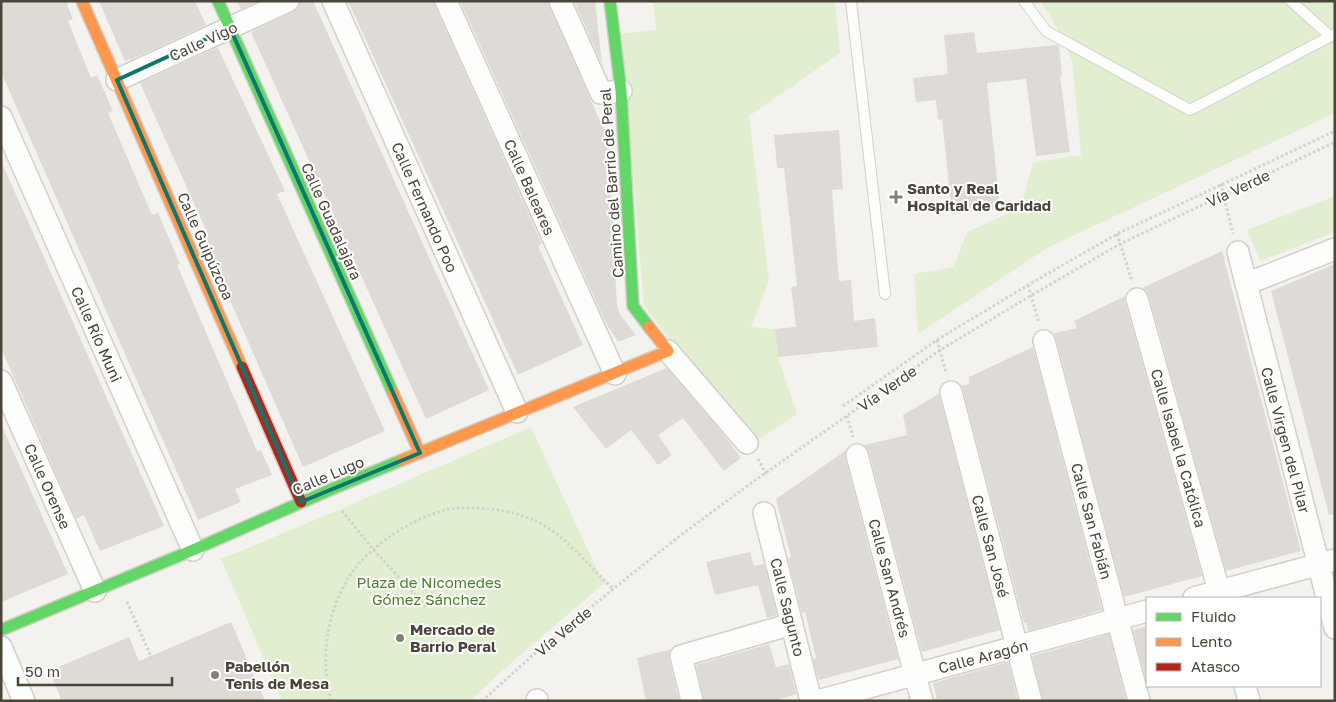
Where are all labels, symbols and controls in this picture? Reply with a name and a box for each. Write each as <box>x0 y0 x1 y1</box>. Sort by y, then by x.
street label: Calle Vigo <box>166 17 240 65</box>
street label: Camino del Barrio de Peral <box>595 87 627 279</box>
street label: Calle Baleares <box>501 136 559 238</box>
street label: Calle Fernando Poo <box>388 139 462 275</box>
street label: Calle Guadalajara <box>298 160 366 282</box>
street label: Vía Verde <box>1203 165 1273 210</box>
place label: Santo y Real Hospital de Caridad <box>907 179 1051 214</box>
street label: Calle Guipúzcoa <box>174 189 238 303</box>
marker: Santo y Real Hospital de Caridad <box>889 190 903 204</box>
street label: Calle Río Muni <box>68 283 126 385</box>
street label: Vía Verde <box>854 361 920 415</box>
street label: Calle Virgen del Pilar <box>1258 365 1314 515</box>
street label: Calle Isabel la Católica <box>1148 367 1210 529</box>
street label: Calle Orense <box>21 440 75 532</box>
street label: Calle Lugo <box>289 452 367 498</box>
street label: Calle San Fabián <box>1068 461 1116 581</box>
street label: Calle San José <box>969 493 1013 600</box>
street label: Calle San Andrés <box>865 517 915 640</box>
street label: Calle Sagunto <box>767 556 809 658</box>
park label: Plaza de Nicomedes Gómez Sánchez <box>356 573 502 608</box>
legend <box>1146 597 1321 687</box>
street label: Vía Verde <box>531 602 595 660</box>
text: Fluido <box>1191 607 1236 625</box>
place label: Mercado de Barrio Peral <box>410 620 496 655</box>
marker: Mercado de Barrio Peral <box>394 632 406 644</box>
text: Lento <box>1191 632 1232 650</box>
street label: Calle Aragón <box>936 635 1030 677</box>
scale bar <box>18 654 171 686</box>
place label: Pabellón Tenis de Mesa <box>225 657 329 692</box>
text: Atasco <box>1191 657 1240 675</box>
text: 50 m <box>25 662 60 680</box>
marker: Pabellón Tenis de Mesa <box>209 669 221 681</box>

